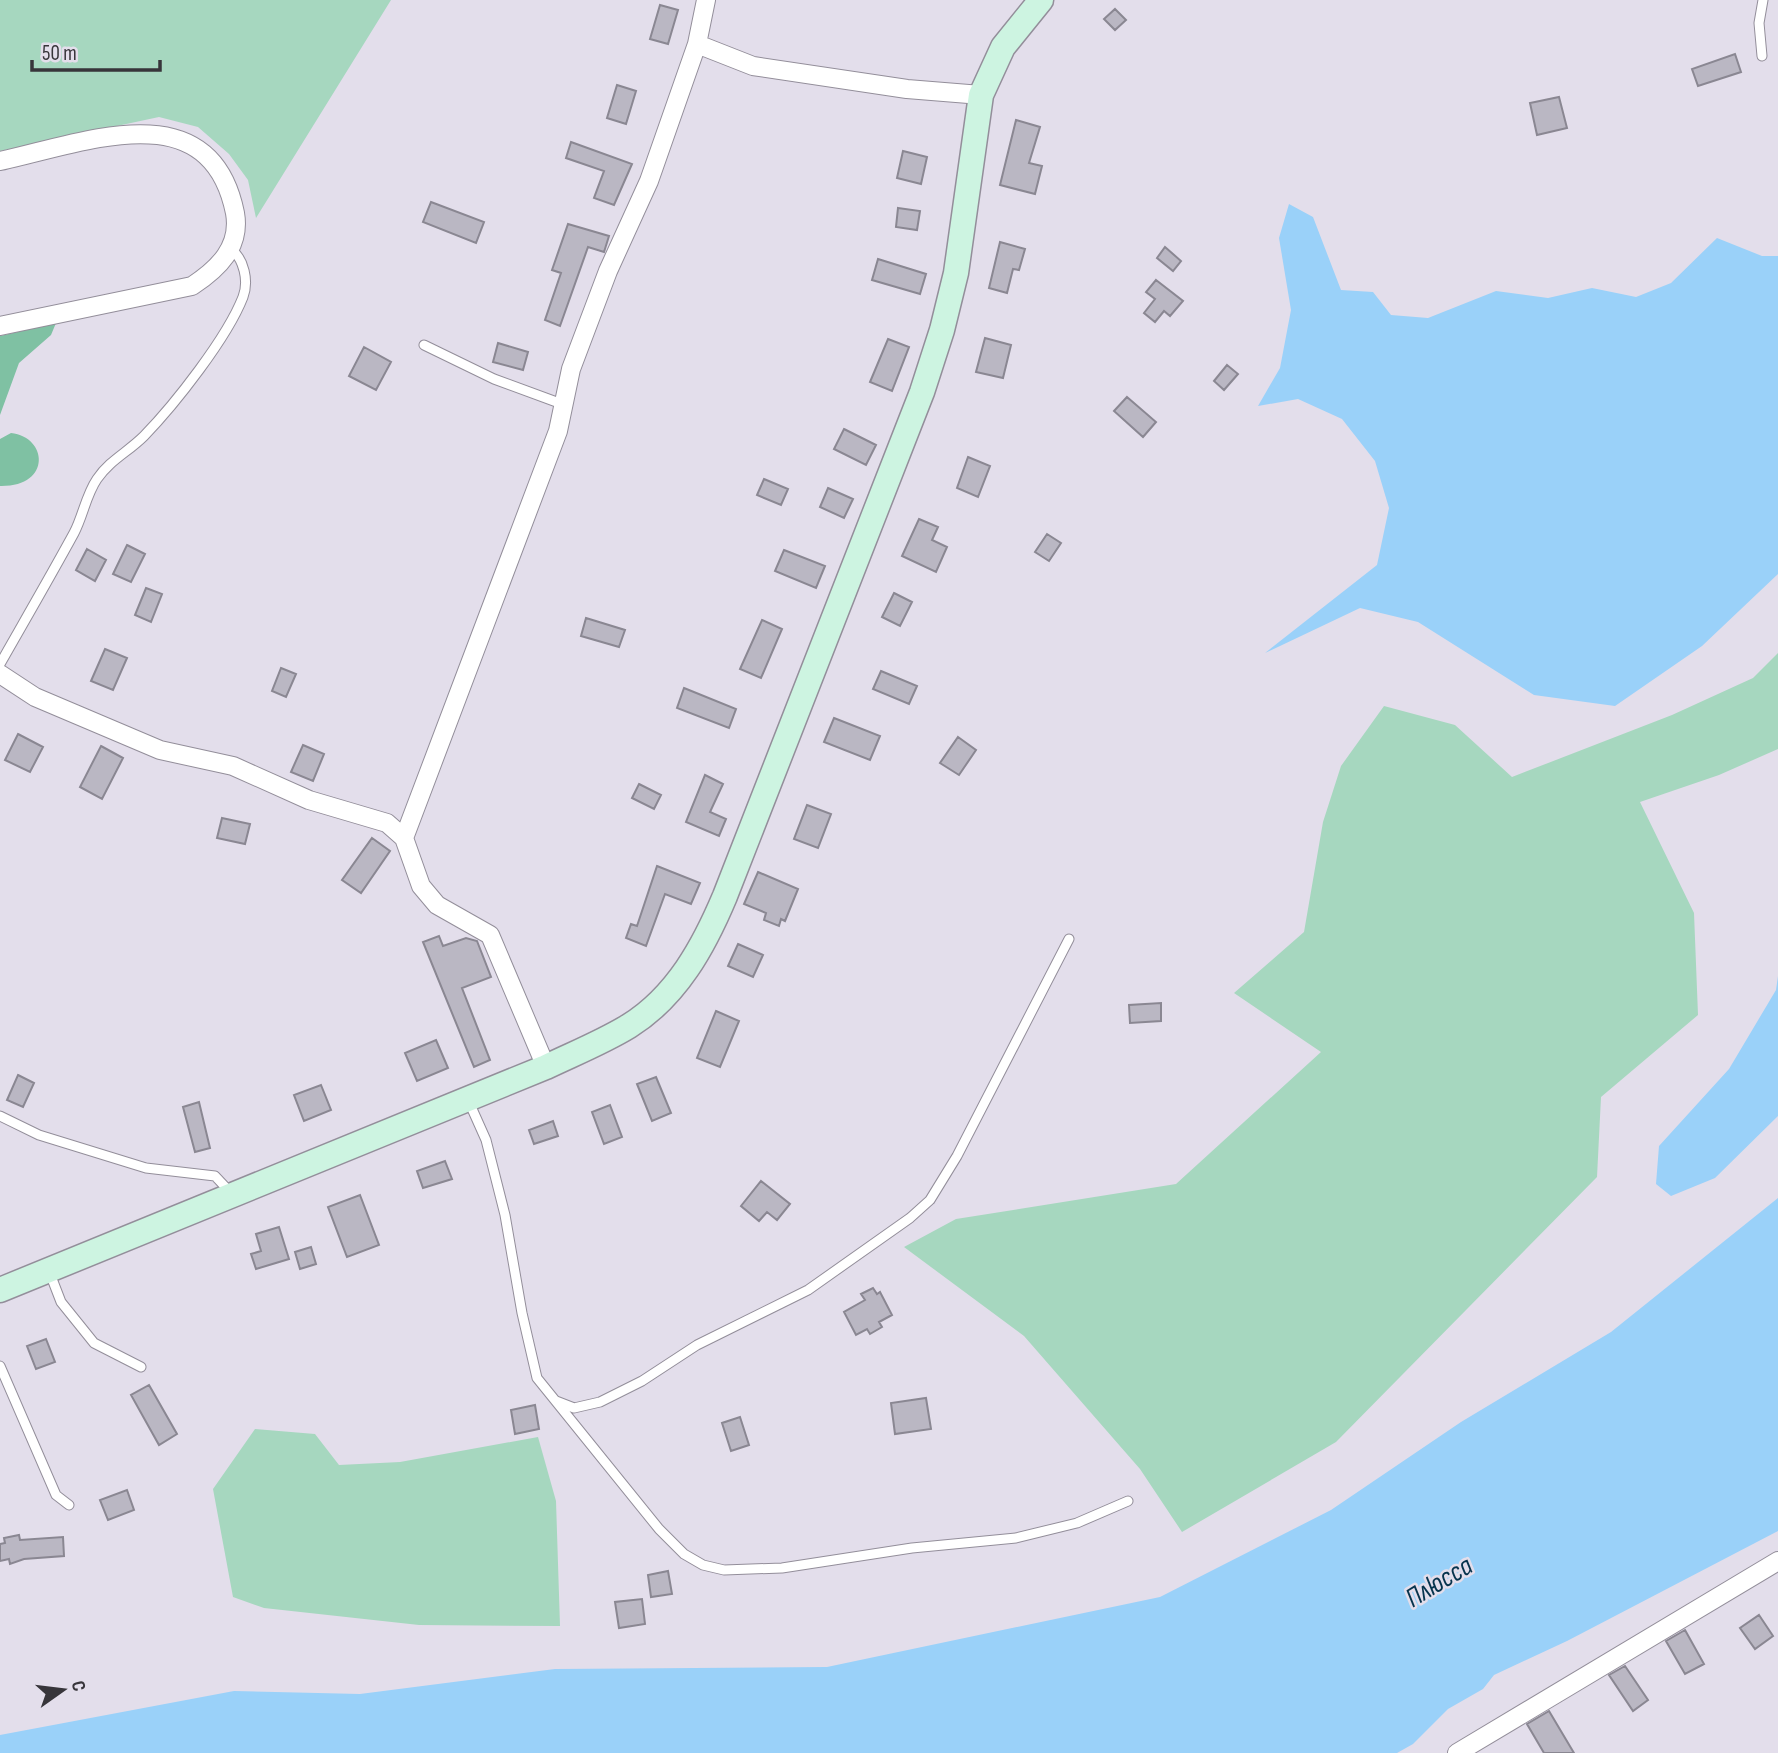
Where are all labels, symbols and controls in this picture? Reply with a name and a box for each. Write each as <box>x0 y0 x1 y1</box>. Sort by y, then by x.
scale bar <box>32 28 159 72</box>
text: 50 m <box>42 41 77 66</box>
water label: Плюсса <box>1400 1549 1479 1615</box>
north arrow <box>28 1655 98 1725</box>
text: С <box>66 1679 90 1694</box>

